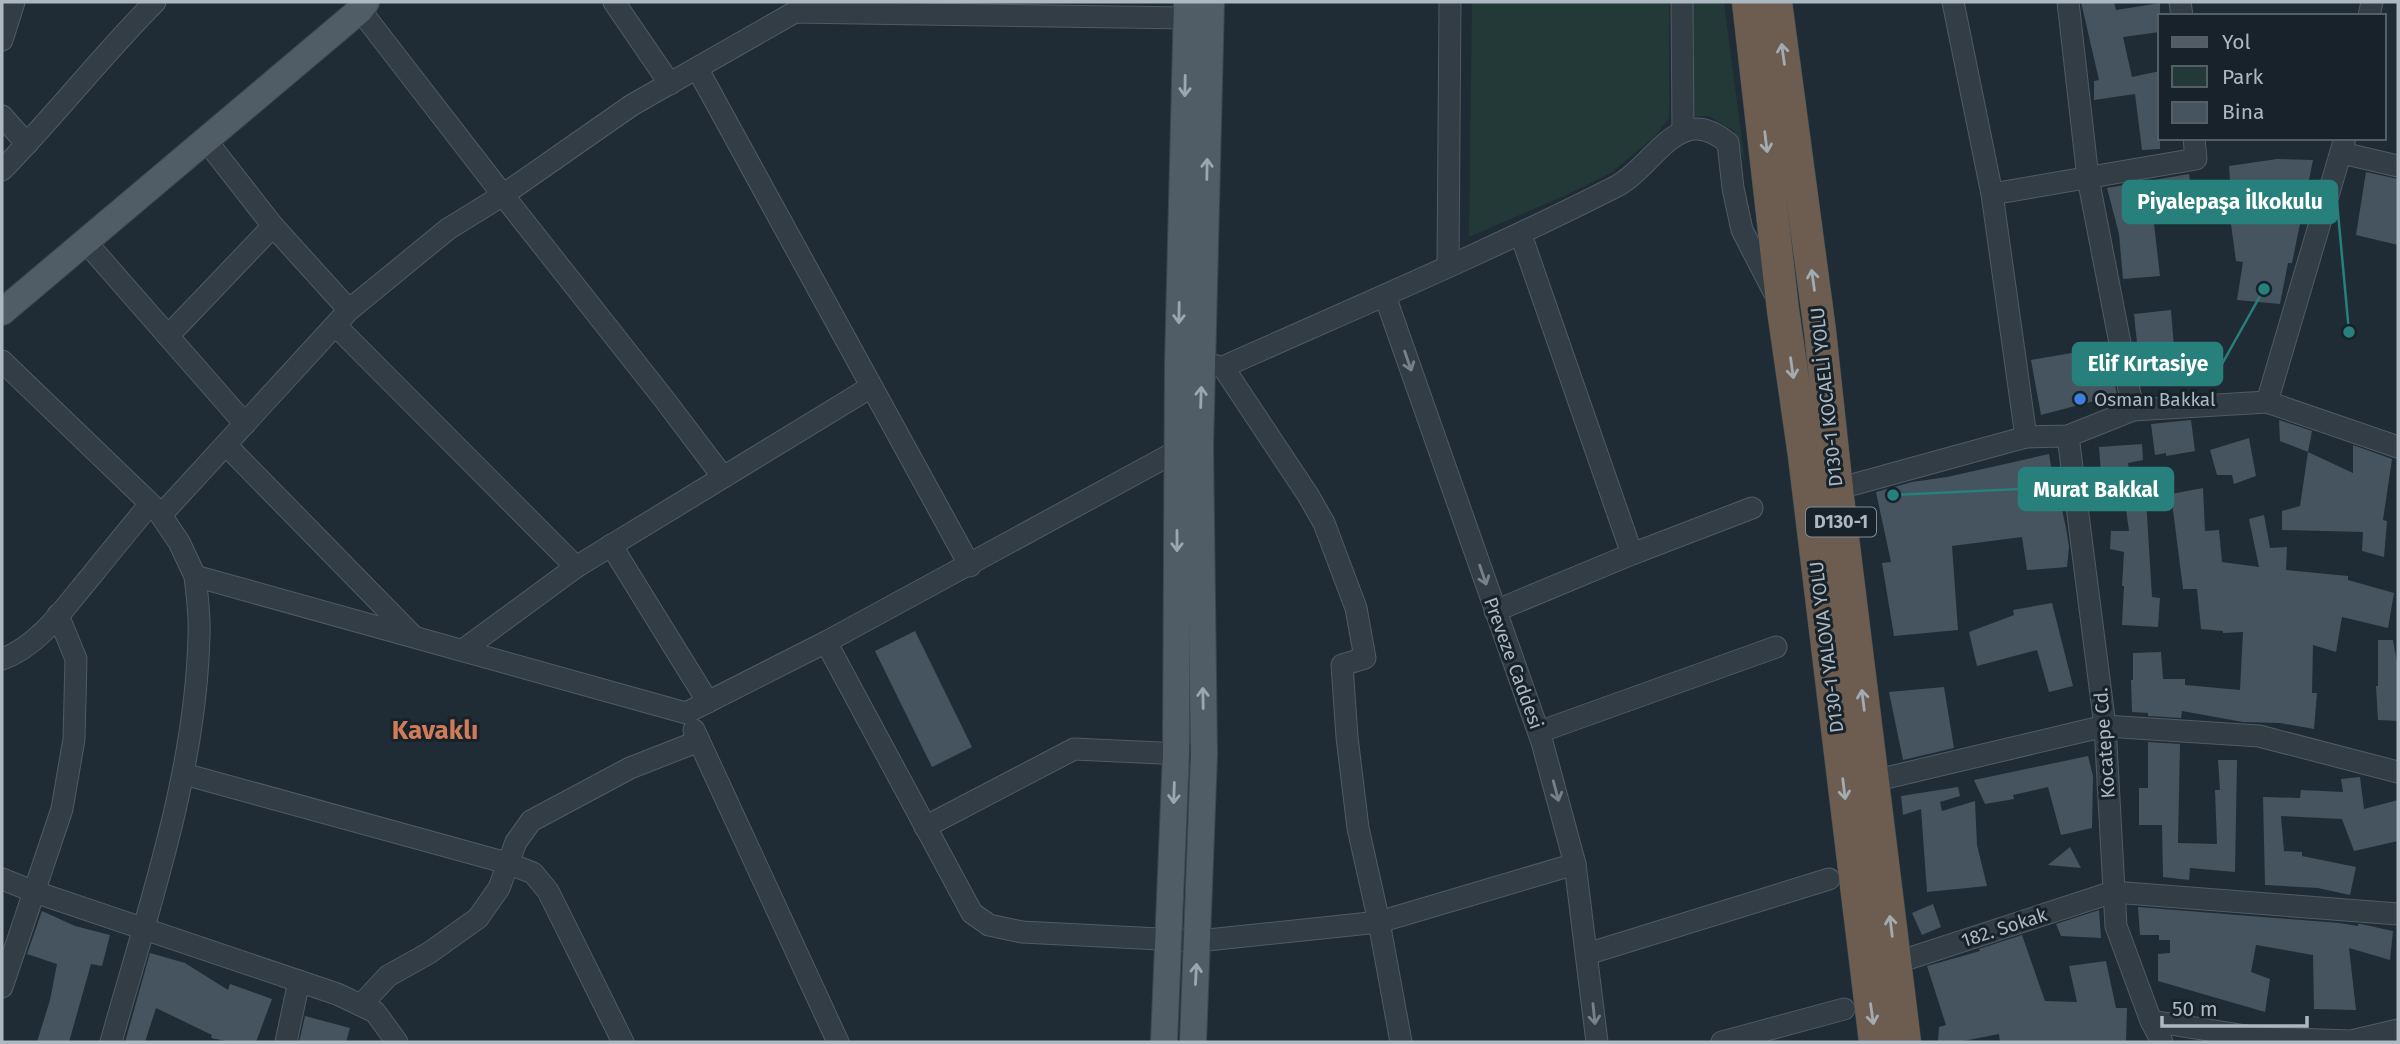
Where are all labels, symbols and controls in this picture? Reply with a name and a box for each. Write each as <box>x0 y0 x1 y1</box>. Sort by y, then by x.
legend <box>2158 14 2386 140</box>
text: Yol <box>2222 29 2251 55</box>
one-way arrow <box>1776 43 1789 66</box>
text: Park <box>2222 64 2264 90</box>
one-way arrow <box>1178 74 1192 97</box>
text: Bina <box>2222 99 2264 125</box>
one-way arrow <box>1759 131 1772 153</box>
one-way arrow <box>1200 158 1214 181</box>
callout: Piyalepaşa İlkokulu <box>2123 181 2337 223</box>
text: Piyalepaşa İlkokulu <box>2137 188 2323 215</box>
one-way arrow <box>1806 269 1819 291</box>
one-way arrow <box>1173 302 1186 325</box>
street label: D130-1 KOCAELİ YOLU <box>1806 306 1847 488</box>
callout: Elif Kırtasiye <box>2073 343 2222 385</box>
one-way arrow <box>1403 349 1415 371</box>
text: Elif Kırtasiye <box>2088 351 2209 377</box>
one-way arrow <box>1785 357 1798 379</box>
one-way arrow <box>1194 386 1208 409</box>
place label: Osman Bakkal <box>2094 388 2216 411</box>
marker: Osman Bakkal <box>2072 391 2088 407</box>
callout: Murat Bakkal <box>2019 468 2173 510</box>
text: Murat Bakkal <box>2033 477 2160 503</box>
road number: D130-1 <box>1806 508 1876 536</box>
one-way arrow <box>1170 529 1184 552</box>
street label: D130-1 YALOVA YOLU <box>1805 560 1848 734</box>
one-way arrow <box>1477 564 1490 586</box>
street label: Preveze Caddesi <box>1479 594 1548 732</box>
one-way arrow <box>1196 686 1210 709</box>
street label: Kocatepe Cd. <box>2089 687 2120 799</box>
one-way arrow <box>1857 689 1870 712</box>
district label: Kavaklı <box>392 715 478 746</box>
one-way arrow <box>1837 777 1850 800</box>
one-way arrow <box>1550 779 1563 801</box>
one-way arrow <box>1168 781 1181 804</box>
street label: 182. Sokak <box>1959 903 2050 952</box>
one-way arrow <box>1884 915 1897 938</box>
one-way arrow <box>1190 963 1203 986</box>
scale bar <box>2162 984 2307 1028</box>
text: 50 m <box>2172 996 2218 1022</box>
one-way arrow <box>1588 1003 1601 1025</box>
one-way arrow <box>1865 1003 1878 1025</box>

